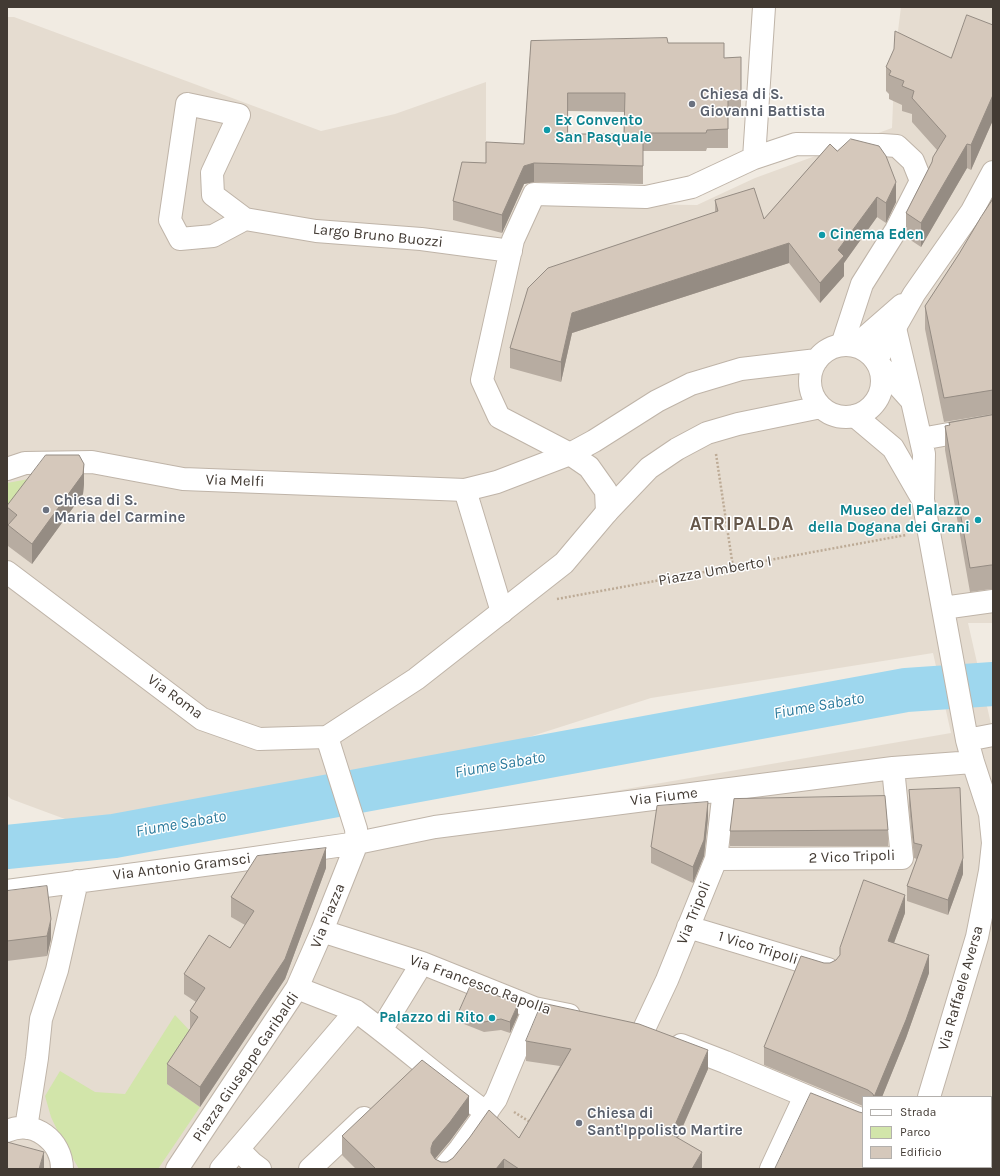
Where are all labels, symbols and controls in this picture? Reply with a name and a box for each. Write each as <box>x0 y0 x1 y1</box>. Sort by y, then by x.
place label: Chiesa di S. Giovanni Battista <box>700 86 825 121</box>
marker: Chiesa di S. Giovanni Battista <box>687 99 697 109</box>
place label: Ex Convento San Pasquale <box>555 112 652 147</box>
marker: Ex Convento San Pasquale <box>542 125 552 135</box>
street label: Largo Bruno Buozzi <box>312 220 444 252</box>
place label: Cinema Eden <box>830 226 924 244</box>
marker: Cinema Eden <box>817 230 827 240</box>
street label: Via Melfi <box>205 471 265 491</box>
place label: Chiesa di S. Maria del Carmine <box>54 492 185 527</box>
place label: Museo del Palazzo della Dogana dei Grani <box>808 502 970 537</box>
marker: Chiesa di S. Maria del Carmine <box>41 505 51 515</box>
district label: ATRIPALDA <box>690 514 794 536</box>
marker: Museo del Palazzo della Dogana dei Grani <box>973 515 983 525</box>
street label: Piazza Umberto I <box>657 552 773 590</box>
street label: Via Roma <box>144 671 206 723</box>
water label: Fiume Sabato <box>772 689 866 723</box>
water label: Fiume Sabato <box>453 748 547 782</box>
street label: Via Fiume <box>629 784 699 810</box>
water label: Fiume Sabato <box>134 807 228 841</box>
street label: 2 Vico Tripoli <box>808 846 896 868</box>
street label: Via Antonio Gramsci <box>112 850 252 884</box>
street label: Via Tripoli <box>673 879 715 947</box>
street label: Via Piazza <box>307 881 349 951</box>
street label: Via Raffaele Aversa <box>935 924 987 1052</box>
street label: 1 Vico Tripoli <box>716 927 800 969</box>
street label: Via Francesco Rapolla <box>407 951 553 1019</box>
street label: Piazza Giuseppe Garibaldi <box>189 989 303 1145</box>
place label: Palazzo di Rito <box>379 1009 484 1027</box>
marker: Palazzo di Rito <box>487 1013 497 1023</box>
legend <box>862 1096 992 1168</box>
place label: Chiesa di Sant'Ippolisto Martire <box>587 1105 743 1140</box>
text: Strada <box>900 1105 936 1119</box>
marker: Chiesa di Sant'Ippolisto Martire <box>574 1118 584 1128</box>
text: Parco <box>900 1125 930 1139</box>
text: Edificio <box>900 1145 941 1159</box>

